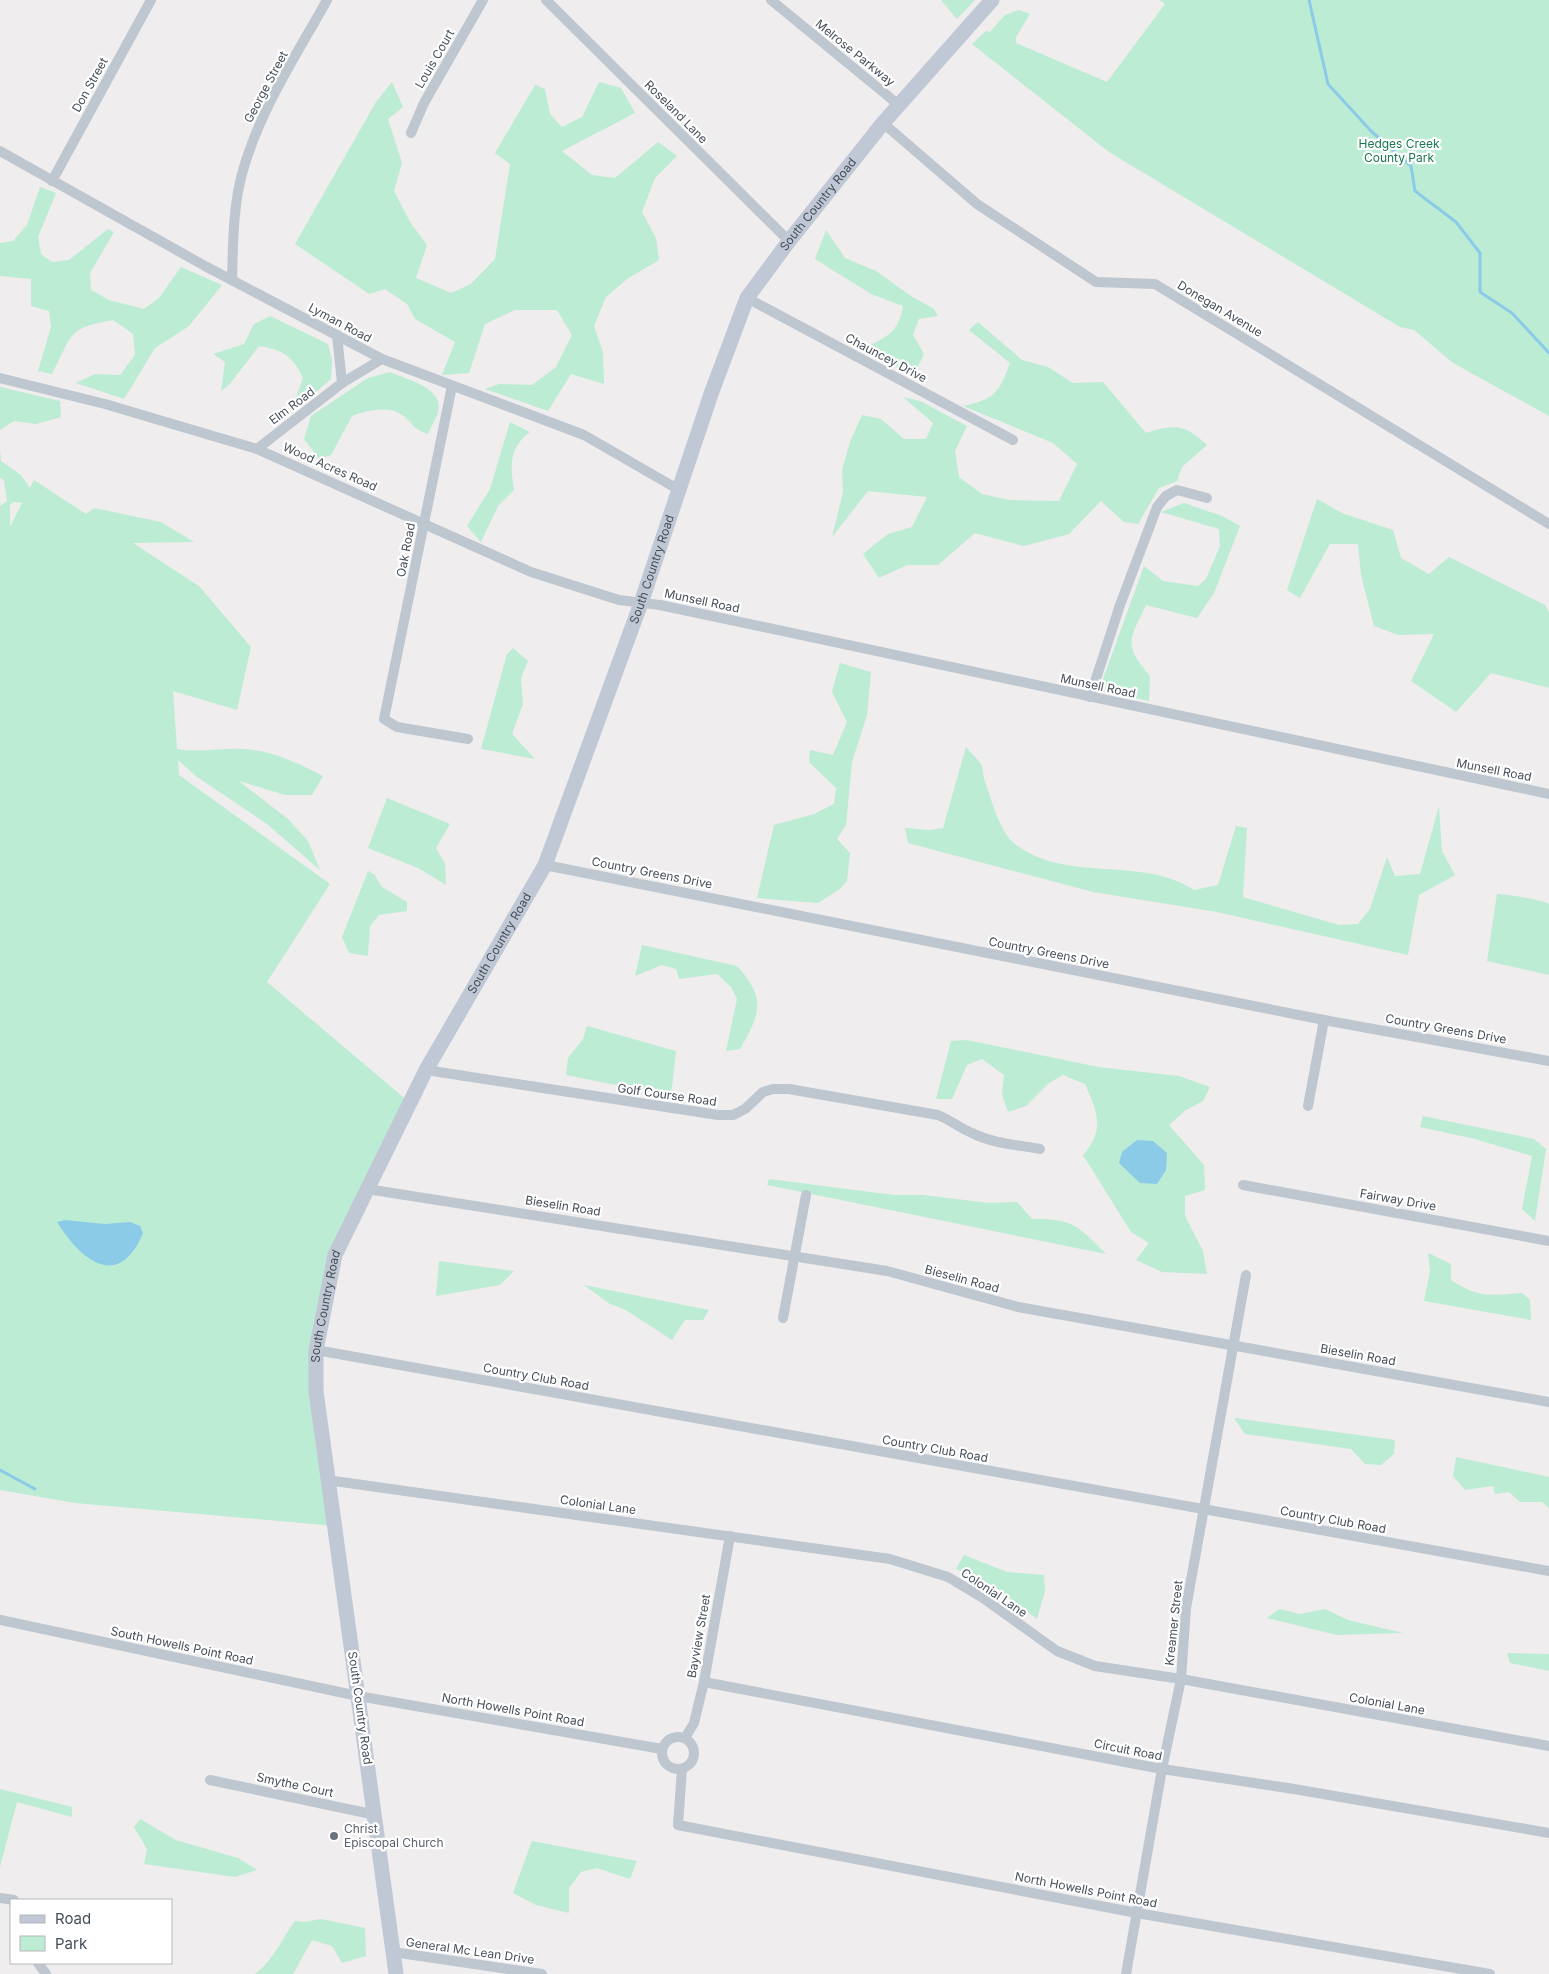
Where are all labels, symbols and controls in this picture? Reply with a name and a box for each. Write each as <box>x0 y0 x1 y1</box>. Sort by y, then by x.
street label: Melrose Parkway <box>813 16 898 89</box>
street label: Louis Court <box>412 27 457 91</box>
street label: George Street <box>240 48 291 125</box>
street label: Don Street <box>68 55 111 115</box>
street label: Roseland Lane <box>642 77 711 146</box>
park label: Hedges Creek County Park <box>1359 136 1440 165</box>
street label: South Country Road <box>776 155 859 254</box>
street label: Donegan Avenue <box>1175 277 1266 340</box>
street label: Lyman Road <box>306 300 374 345</box>
street label: Chauncey Drive <box>843 330 930 385</box>
street label: Elm Road <box>266 384 317 428</box>
street label: Wood Acres Road <box>281 439 380 494</box>
street label: South Country Road <box>626 513 677 626</box>
street label: Oak Road <box>393 522 418 578</box>
street label: Munsell Road <box>663 585 741 616</box>
street label: Munsell Road <box>1059 670 1137 701</box>
street label: Munsell Road <box>1455 755 1533 784</box>
street label: Country Greens Drive <box>590 853 714 892</box>
street label: South Country Road <box>464 890 534 996</box>
street label: Country Greens Drive <box>987 933 1111 972</box>
street label: Country Greens Drive <box>1384 1010 1508 1047</box>
street label: Golf Course Road <box>616 1080 718 1109</box>
street label: Fairway Drive <box>1359 1185 1437 1214</box>
street label: Bieselin Road <box>524 1192 602 1219</box>
street label: South Country Road <box>308 1247 343 1363</box>
street label: Bieselin Road <box>923 1261 1001 1296</box>
street label: Bieselin Road <box>1319 1340 1397 1369</box>
street label: Country Club Road <box>482 1360 590 1393</box>
street label: Country Club Road <box>881 1432 989 1465</box>
street label: Colonial Lane <box>559 1492 637 1517</box>
street label: Country Club Road <box>1279 1503 1387 1536</box>
street label: Colonial Lane <box>958 1565 1030 1620</box>
street label: Kreamer Street <box>1162 1580 1185 1666</box>
street label: Bayview Street <box>684 1593 713 1679</box>
street label: South Howells Point Road <box>109 1623 255 1668</box>
street label: South Country Road <box>345 1650 376 1766</box>
street label: Colonial Lane <box>1348 1689 1426 1718</box>
street label: North Howells Point Road <box>441 1690 585 1729</box>
street label: Circuit Road <box>1093 1736 1163 1763</box>
street label: Smythe Court <box>255 1769 335 1800</box>
place label: Christ Episcopal Church <box>344 1821 444 1850</box>
marker: Christ Episcopal Church <box>328 1830 340 1842</box>
street label: North Howells Point Road <box>1014 1868 1158 1911</box>
legend <box>10 1899 172 1964</box>
text: Road <box>55 1909 91 1928</box>
text: Park <box>55 1934 88 1953</box>
street label: General Mc Lean Drive <box>405 1934 535 1967</box>

